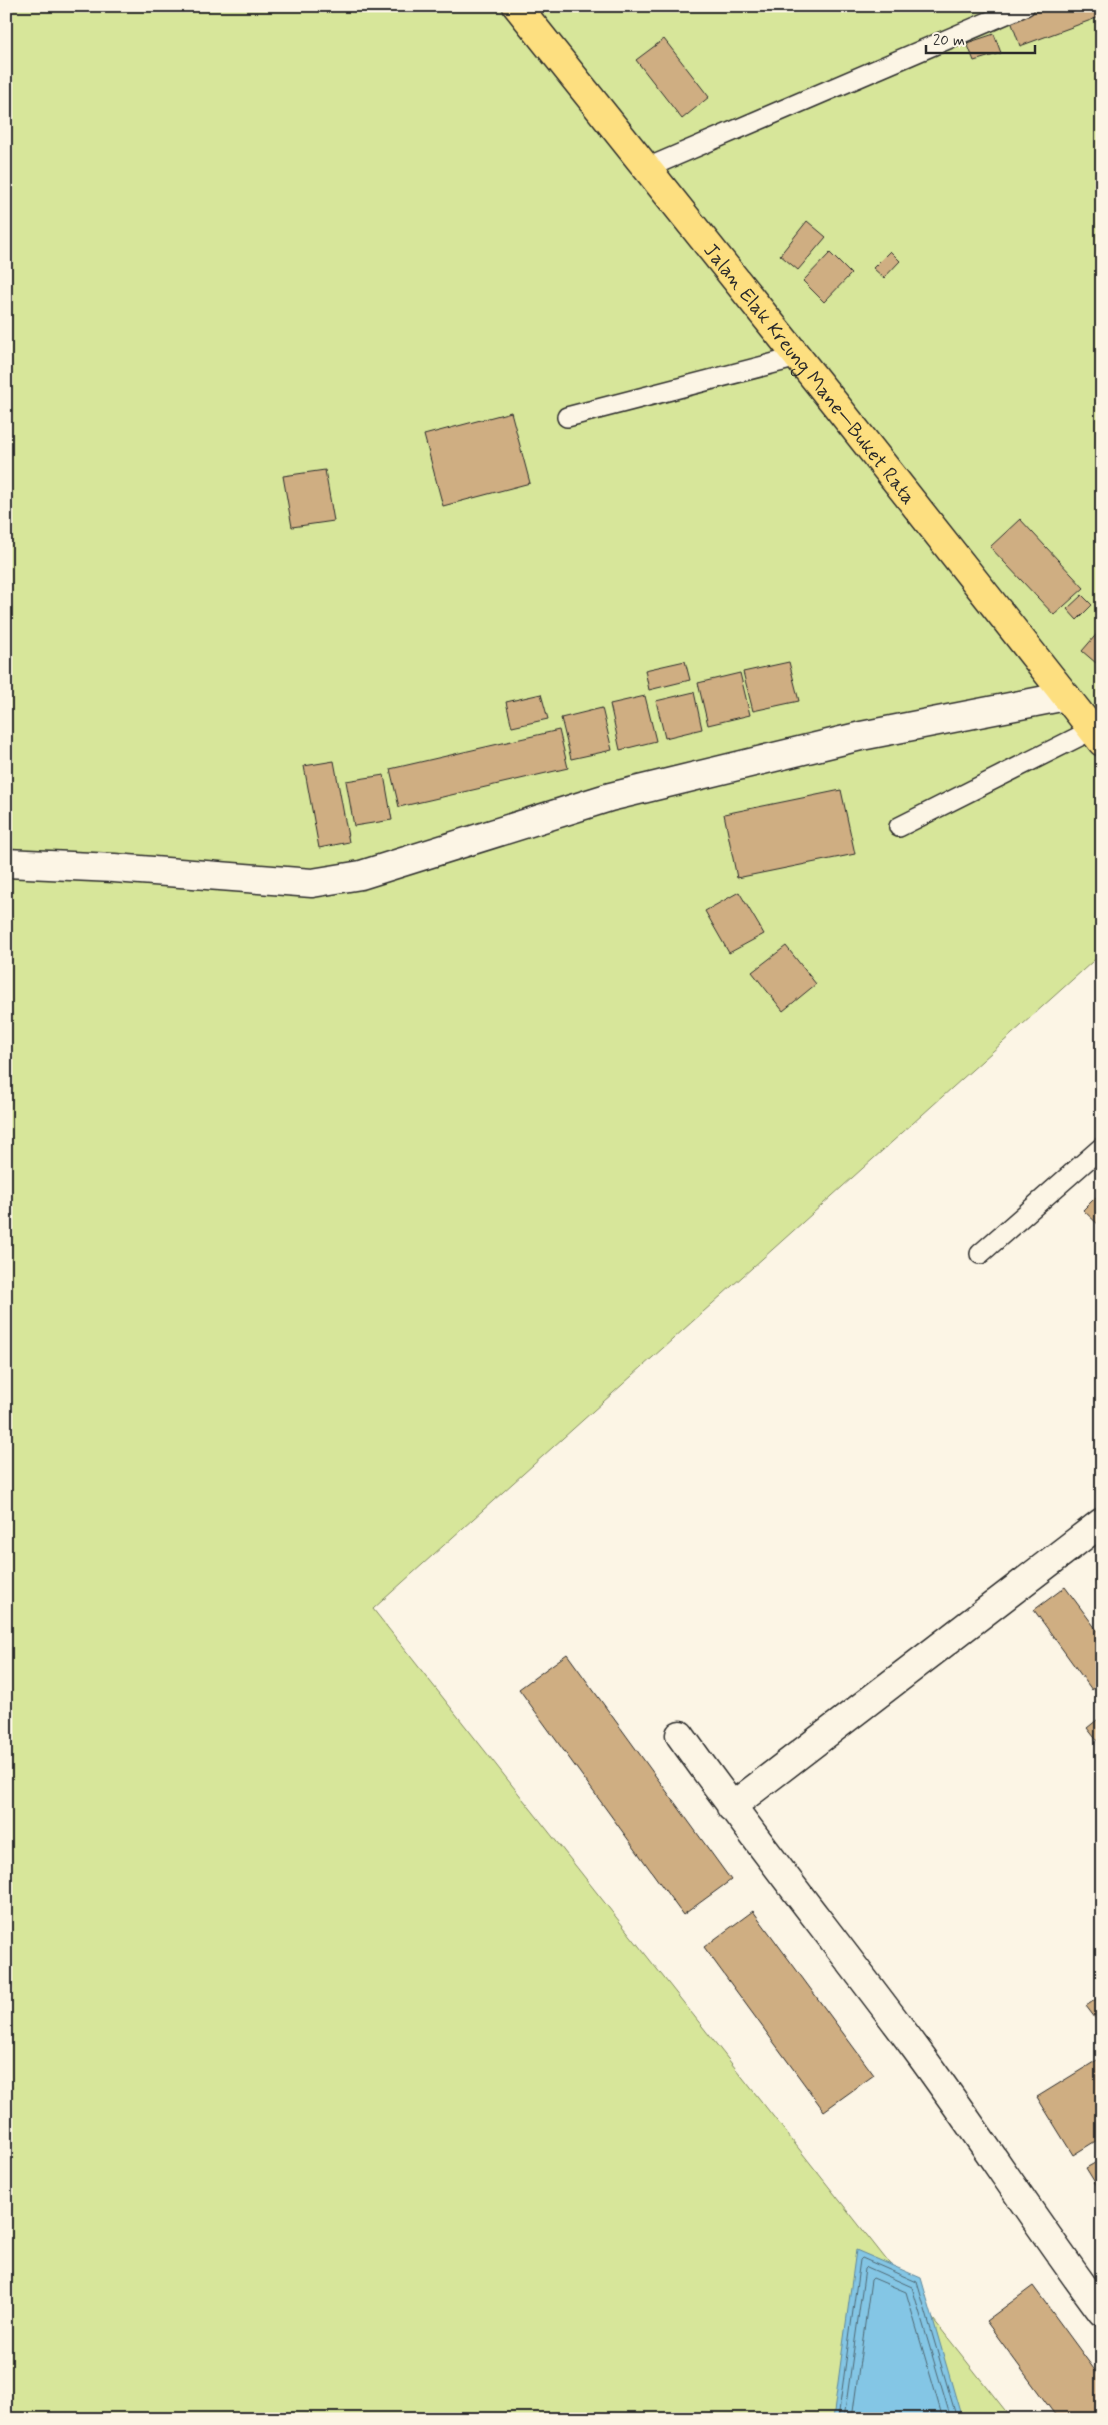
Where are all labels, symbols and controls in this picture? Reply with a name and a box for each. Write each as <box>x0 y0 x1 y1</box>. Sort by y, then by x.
scale bar <box>926 22 1034 54</box>
text: 20 m <box>933 31 965 51</box>
street label: Jalan Elak Kreung Mane—Buket Rata <box>697 238 921 511</box>

